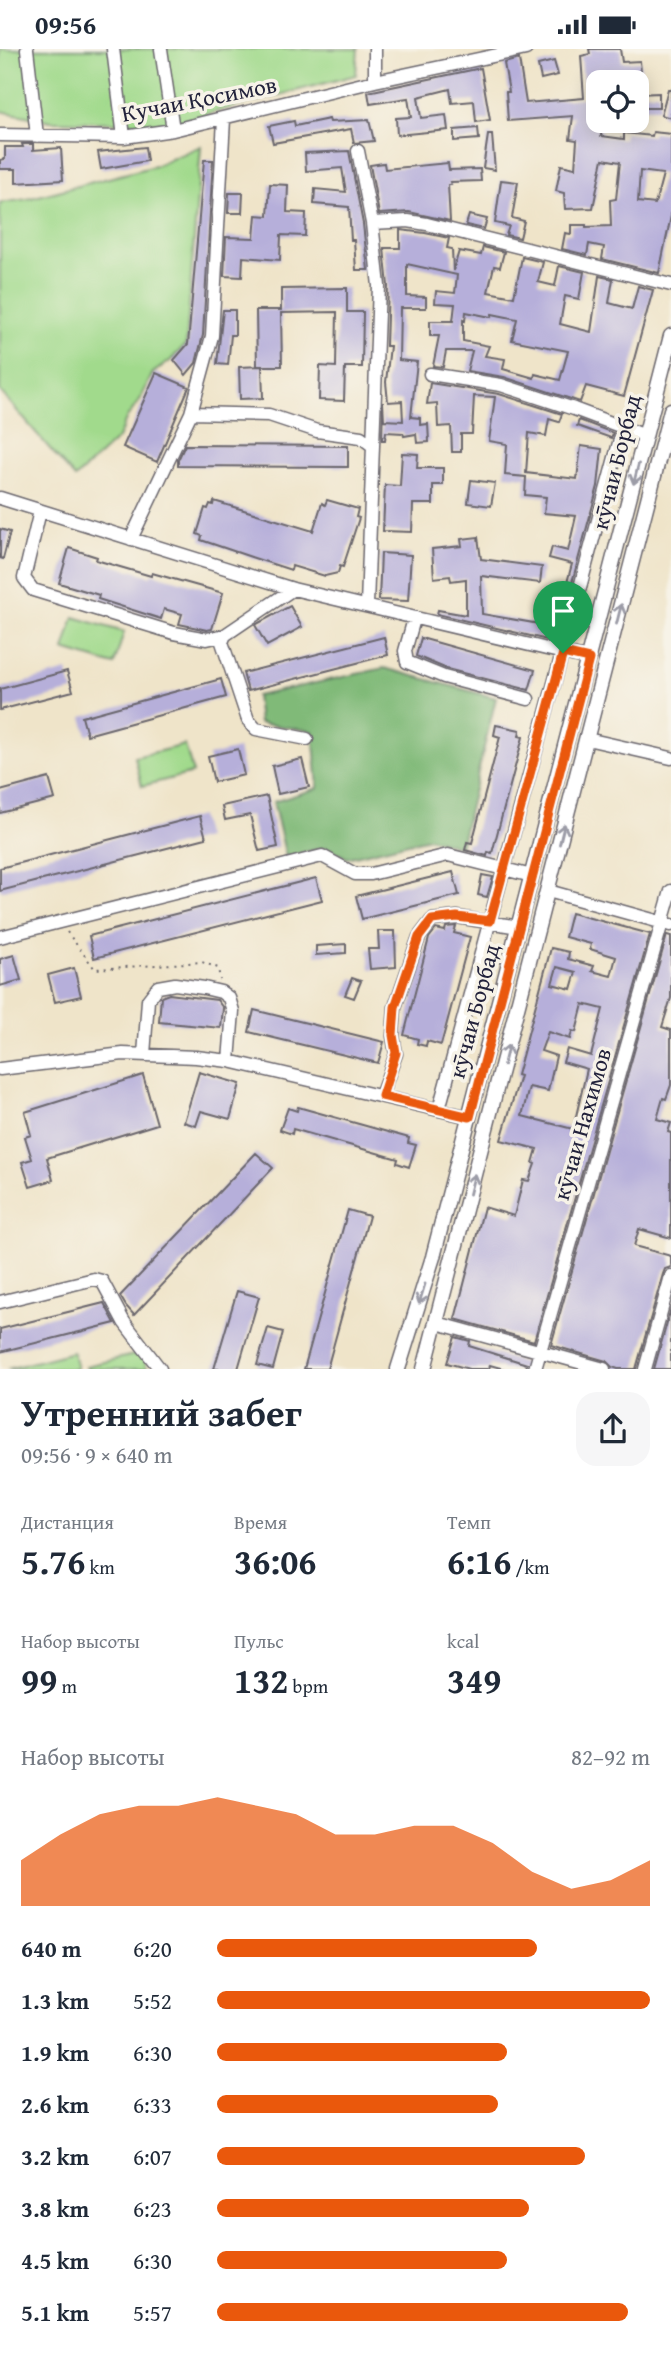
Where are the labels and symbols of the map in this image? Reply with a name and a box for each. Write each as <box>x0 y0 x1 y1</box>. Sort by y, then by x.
street label: Кучаи Қосимов <box>118 67 279 130</box>
street label: кӯчаи Борбад <box>583 390 648 533</box>
one-way arrow <box>629 462 642 485</box>
pin <box>533 581 593 653</box>
one-way arrow <box>613 603 626 626</box>
one-way arrow <box>556 824 569 846</box>
street label: кӯчаи Борбад <box>440 939 507 1082</box>
one-way arrow <box>500 1044 513 1067</box>
street label: кӯчаи Нахимов <box>544 1044 619 1204</box>
one-way arrow <box>466 1174 479 1196</box>
one-way arrow <box>414 1283 427 1305</box>

